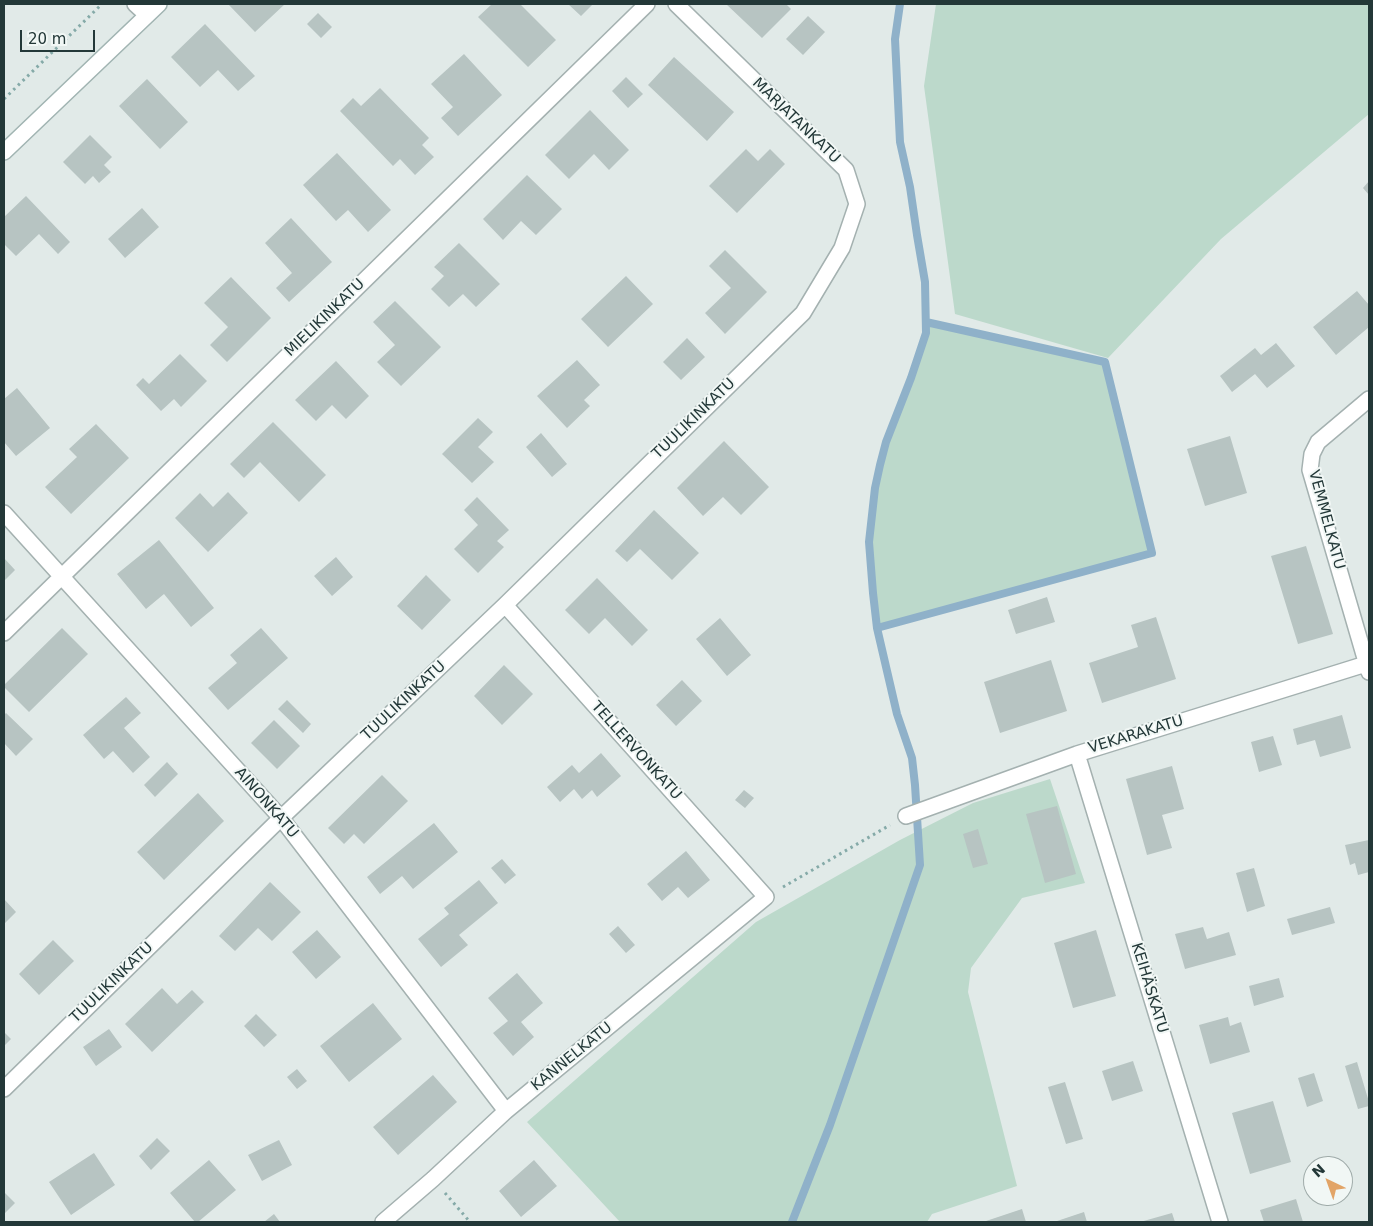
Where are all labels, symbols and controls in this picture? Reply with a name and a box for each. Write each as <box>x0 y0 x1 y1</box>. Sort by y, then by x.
scale bar <box>22 20 98 52</box>
text: 20 m <box>28 30 66 48</box>
street label: MARJATANKATU <box>748 75 844 167</box>
street label: MIELIKINKATU <box>281 275 369 361</box>
street label: TUULIKINKATU <box>649 375 739 463</box>
street label: VEMMELKATU <box>1304 468 1348 572</box>
street label: TUULIKINKATU <box>358 658 450 744</box>
street label: TELLERVONKATU <box>587 698 685 804</box>
street label: VEKARAKATU <box>1086 712 1186 758</box>
street label: AINONKATU <box>230 764 302 842</box>
street label: TUULIKINKATU <box>67 939 157 1027</box>
street label: KEIHÄSKATU <box>1127 941 1171 1035</box>
street label: KANNELKATU <box>528 1019 616 1095</box>
north arrow <box>1303 1156 1353 1206</box>
text: N <box>1309 1161 1328 1180</box>

